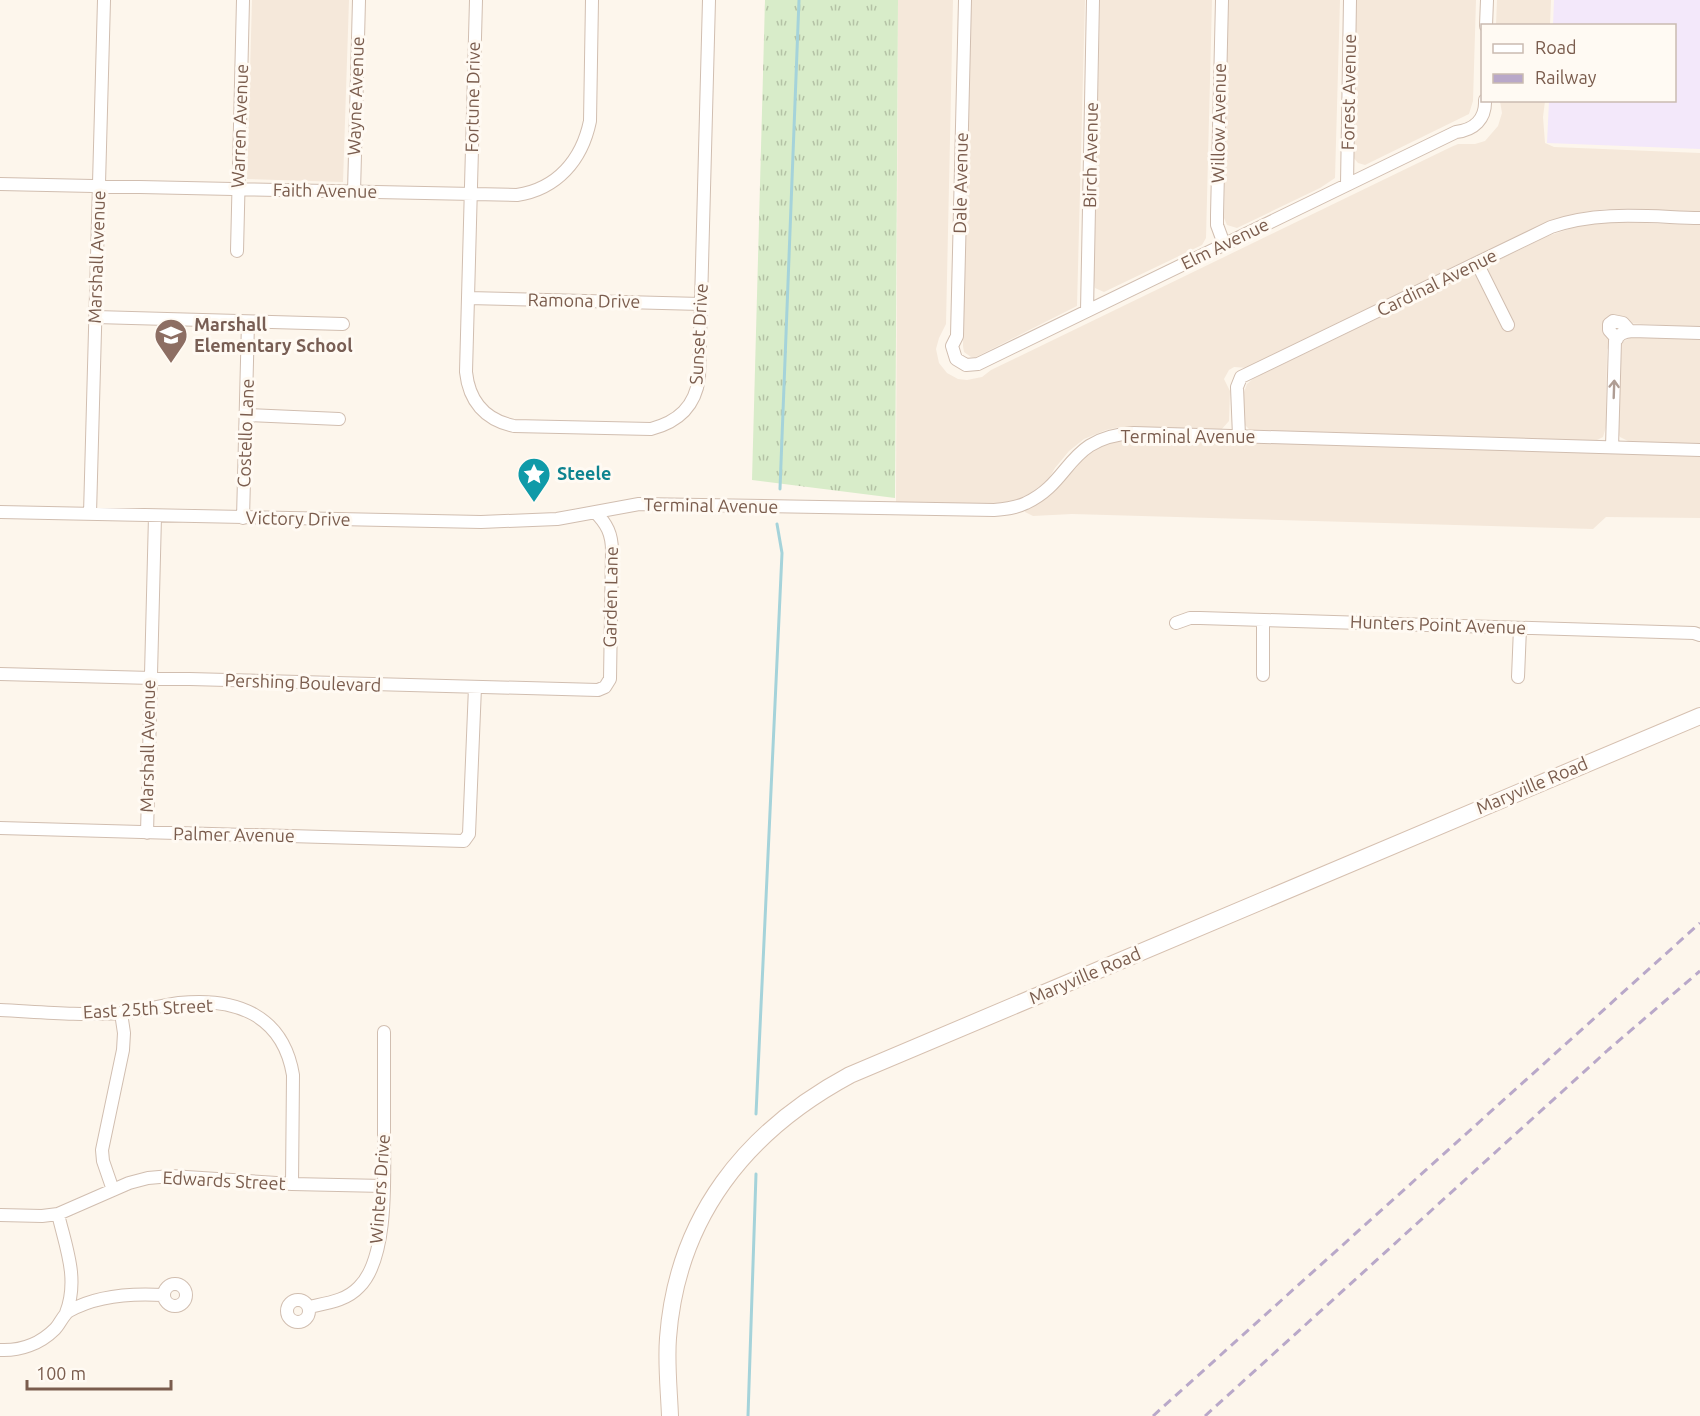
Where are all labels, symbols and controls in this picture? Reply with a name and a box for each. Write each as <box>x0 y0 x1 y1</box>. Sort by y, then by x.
legend <box>1481 24 1676 102</box>
street label: Forest Avenue <box>1337 34 1359 150</box>
street label: Wayne Avenue <box>343 36 367 156</box>
text: Road <box>1535 37 1577 57</box>
street label: Fortune Drive <box>461 41 483 153</box>
street label: Willow Avenue <box>1207 63 1229 183</box>
street label: Warren Avenue <box>227 64 251 188</box>
text: Railway <box>1535 67 1597 87</box>
street label: Birch Avenue <box>1079 102 1101 208</box>
street label: Dale Avenue <box>949 132 971 234</box>
street label: Faith Avenue <box>273 179 377 201</box>
street label: Marshall Avenue <box>84 190 108 324</box>
street label: Elm Avenue <box>1177 213 1272 273</box>
street label: Cardinal Avenue <box>1373 244 1500 320</box>
street label: Sunset Drive <box>685 283 711 385</box>
street label: Ramona Drive <box>527 289 641 311</box>
place label: Marshall Elementary School <box>194 314 353 355</box>
school or university icon: Marshall Elementary School <box>153 317 189 364</box>
street label: Costello Lane <box>233 378 257 488</box>
one-way arrow <box>1608 379 1619 399</box>
street label: Terminal Avenue <box>1121 426 1255 446</box>
place icon: Steele <box>516 456 552 503</box>
place label: Steele <box>557 463 611 483</box>
street label: Terminal Avenue <box>643 494 779 516</box>
street label: Victory Drive <box>245 507 351 529</box>
street label: Garden Lane <box>599 546 621 648</box>
street label: Hunters Point Avenue <box>1350 611 1527 637</box>
street label: Pershing Boulevard <box>224 669 382 695</box>
street label: Marshall Avenue <box>136 679 158 813</box>
street label: Maryville Road <box>1473 753 1590 818</box>
street label: Palmer Avenue <box>173 823 295 845</box>
street label: Maryville Road <box>1026 943 1143 1008</box>
street label: East 25th Street <box>82 995 214 1021</box>
street label: Winters Drive <box>365 1133 393 1244</box>
street label: Edwards Street <box>162 1167 286 1193</box>
scale bar <box>27 1353 171 1391</box>
text: 100 m <box>36 1363 86 1383</box>

